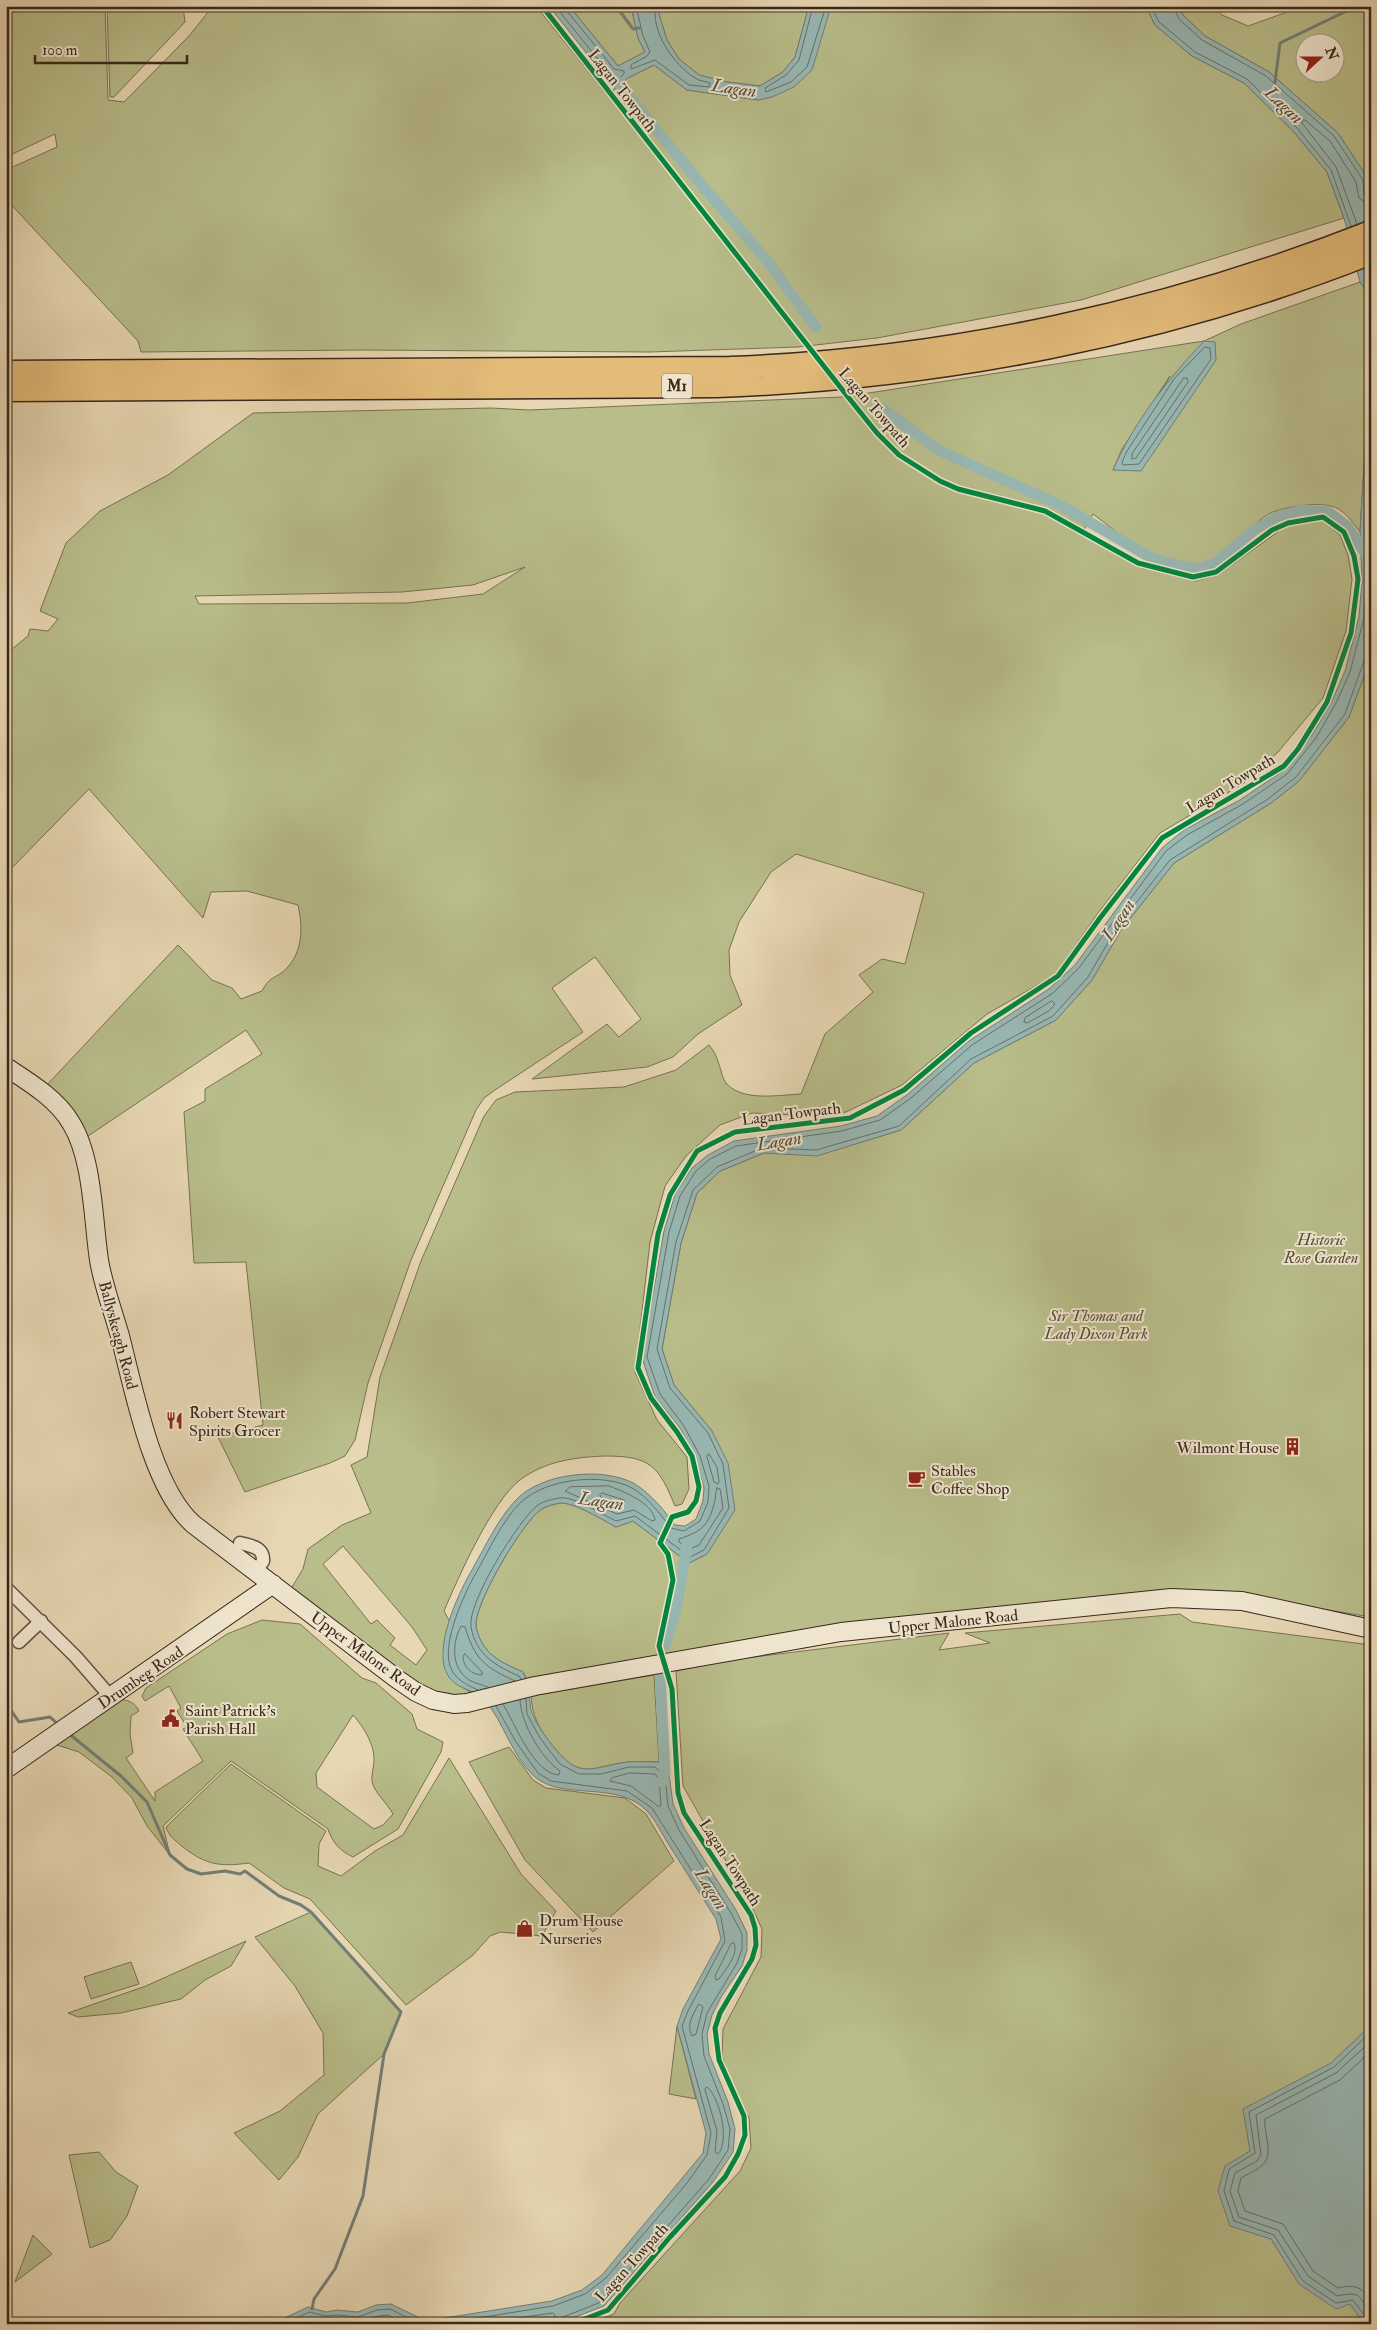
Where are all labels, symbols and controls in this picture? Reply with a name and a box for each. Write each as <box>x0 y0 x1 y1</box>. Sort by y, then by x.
scale bar <box>35 32 188 64</box>
north arrow <box>1294 32 1344 82</box>
text: 100 m <box>42 41 78 60</box>
text: N <box>1321 44 1342 63</box>
street label: Lagan Towpath <box>583 45 661 137</box>
water label: Lagan <box>709 74 758 103</box>
water label: Lagan <box>1259 81 1308 129</box>
street label: Lagan Towpath <box>833 363 915 453</box>
road number: M1 <box>662 374 692 398</box>
street label: Lagan Towpath <box>1183 749 1279 819</box>
water label: Lagan <box>1096 895 1140 946</box>
street label: Lagan Towpath <box>740 1098 843 1131</box>
water label: Lagan <box>754 1127 803 1157</box>
park label: Historic Rose Garden <box>1283 1230 1358 1268</box>
street label: Ballyskeagh Road <box>94 1279 142 1392</box>
park label: Sir Thomas and Lady Dixon Park <box>1043 1306 1148 1344</box>
place label: Robert Stewart Spirits Grocer <box>189 1403 285 1442</box>
restaurant icon: Robert Stewart Spirits Grocer <box>165 1411 185 1431</box>
building icon: Wilmont House <box>1283 1437 1303 1457</box>
place label: Wilmont House <box>1176 1438 1279 1458</box>
place label: Stables Coffee Shop <box>931 1461 1009 1500</box>
cafe icon: Stables Coffee Shop <box>907 1469 927 1489</box>
water label: Lagan <box>576 1486 625 1516</box>
street label: Upper Malone Road <box>887 1605 1019 1640</box>
street label: Upper Malone Road <box>306 1607 424 1701</box>
street label: Drumbeg Road <box>94 1642 187 1714</box>
place label: Saint Patrick's Parish Hall <box>185 1701 276 1739</box>
public building icon: Saint Patrick's Parish Hall <box>161 1709 181 1729</box>
street label: Lagan Towpath <box>696 1815 766 1909</box>
water label: Lagan <box>690 1864 732 1914</box>
place label: Drum House Nurseries <box>539 1911 623 1949</box>
shop icon: Drum House Nurseries <box>515 1919 535 1939</box>
street label: Lagan Towpath <box>591 2218 674 2307</box>

